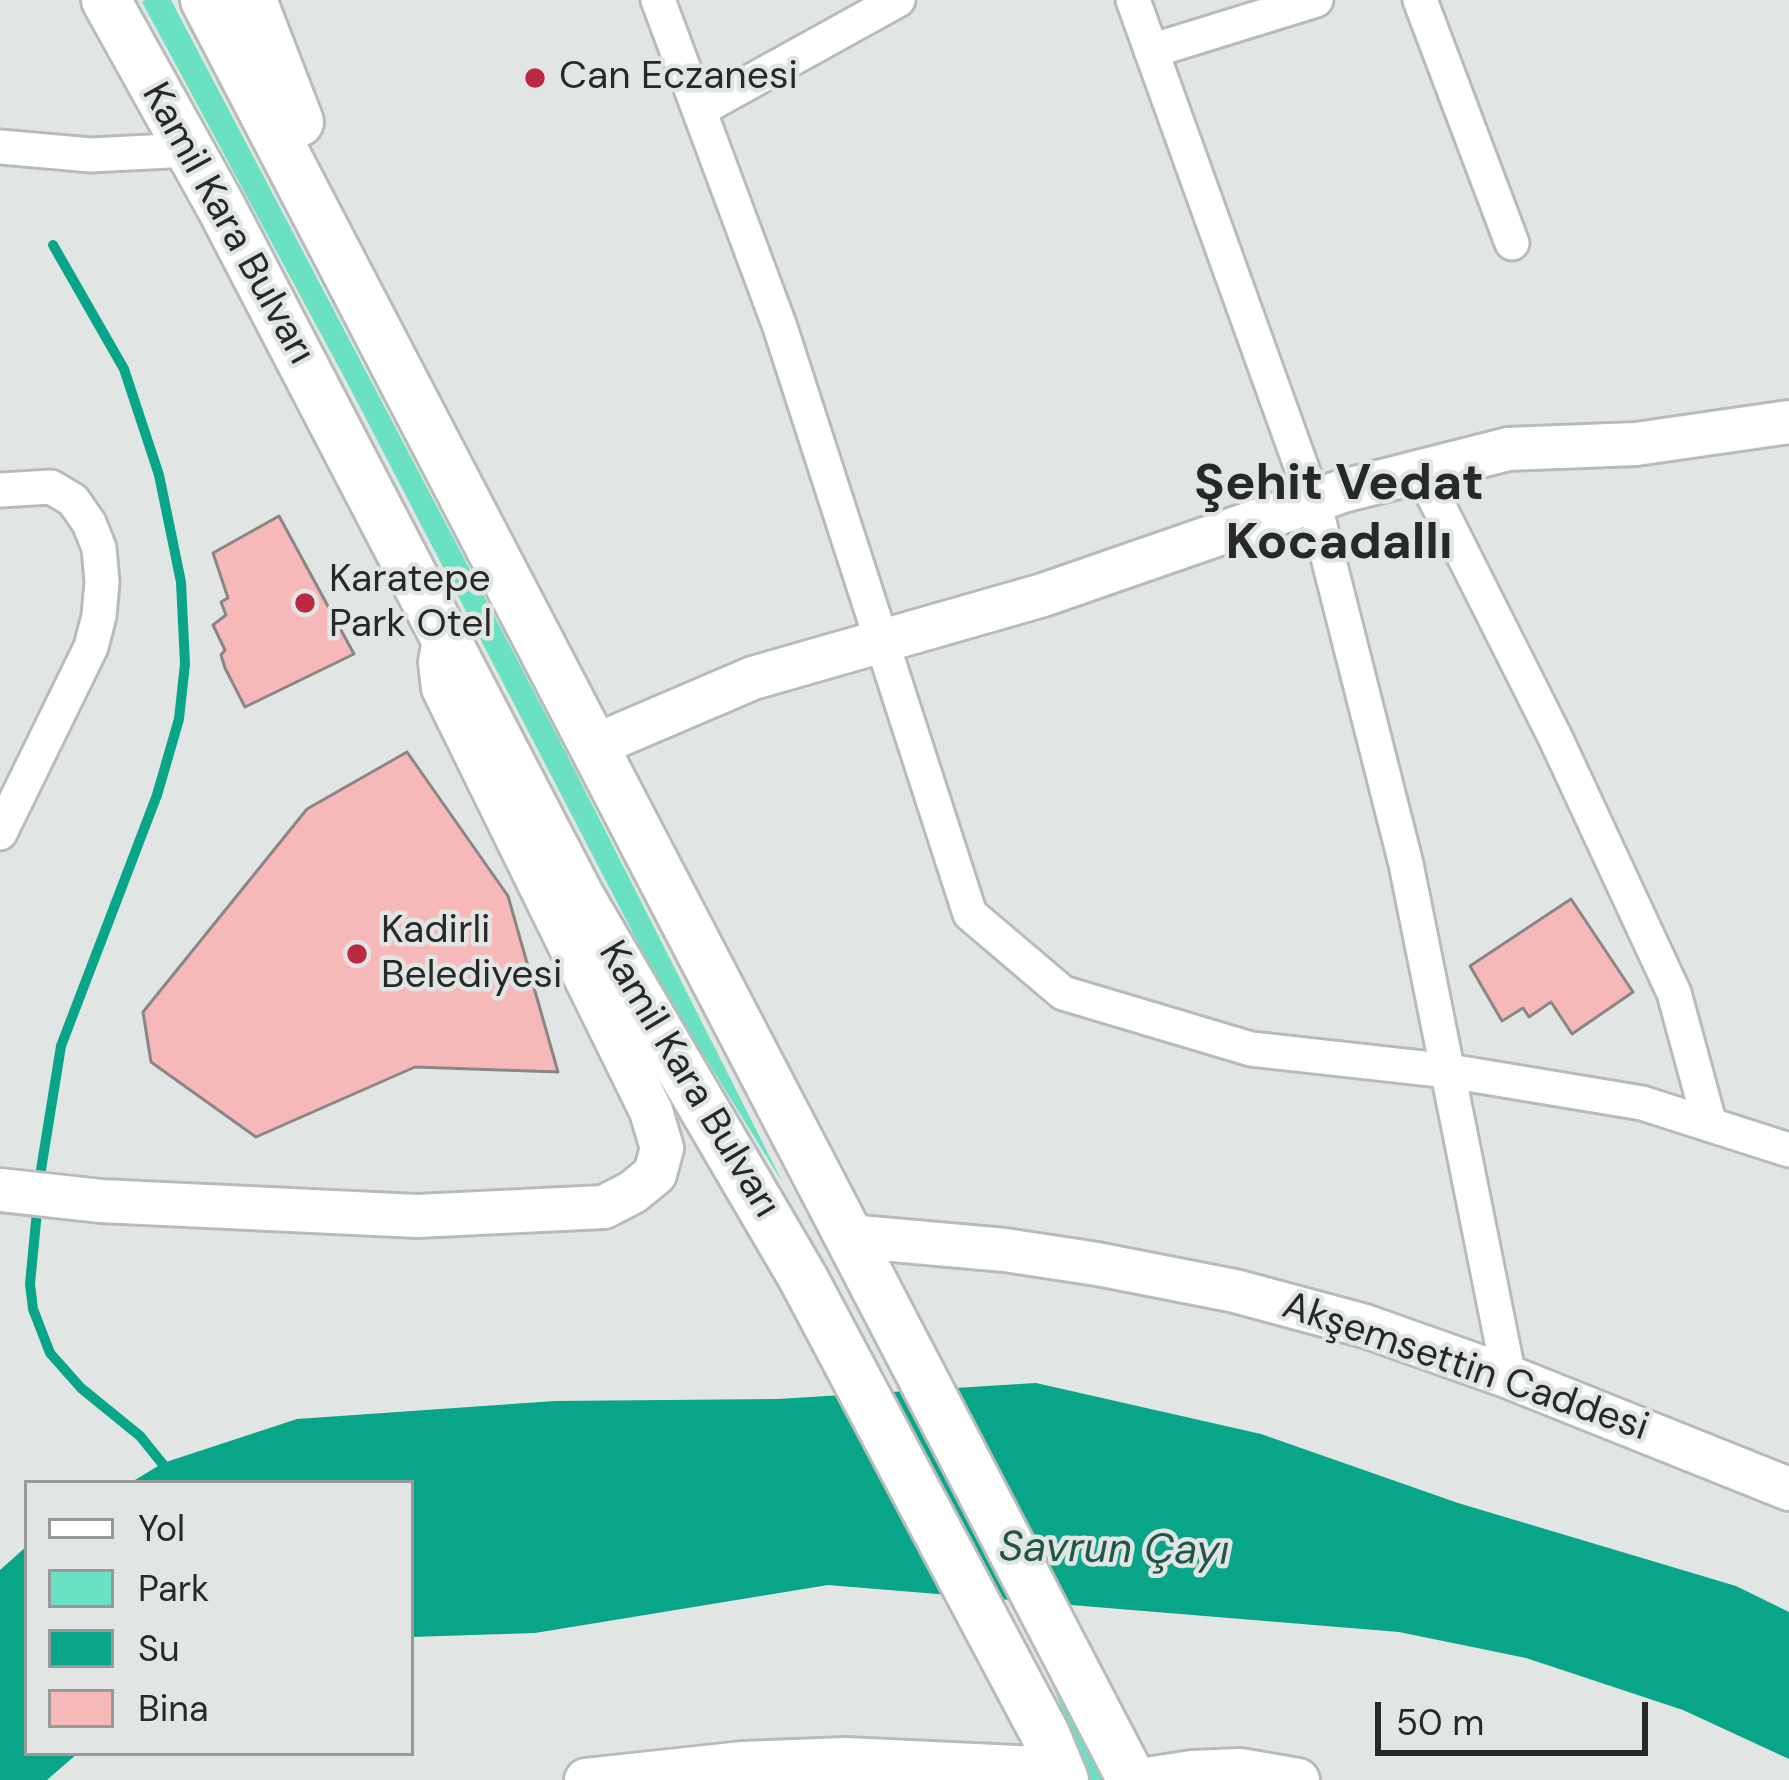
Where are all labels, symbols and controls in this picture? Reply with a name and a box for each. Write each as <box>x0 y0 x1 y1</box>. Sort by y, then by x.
place label: Can Eczanesi <box>559 55 798 101</box>
marker: Can Eczanesi <box>522 65 548 91</box>
street label: Kamil Kara Bulvarı <box>130 75 324 373</box>
district label: Şehit Vedat Kocadallı <box>1194 455 1484 575</box>
place label: Karatepe Park Otel <box>329 558 492 649</box>
marker: Karatepe Park Otel <box>292 590 318 616</box>
place label: Kadirli Belediyesi <box>381 909 562 1000</box>
street label: Kamil Kara Bulvarı <box>587 933 789 1227</box>
marker: Kadirli Belediyesi <box>344 941 370 967</box>
street label: Akşemsettin Caddesi <box>1276 1283 1654 1453</box>
legend <box>24 1480 414 1756</box>
text: Yol <box>138 1505 185 1552</box>
water label: Savrun Çayı <box>998 1524 1230 1578</box>
text: Park <box>138 1565 209 1612</box>
text: Su <box>138 1625 180 1672</box>
scale bar <box>1381 1678 1654 1752</box>
text: Bina <box>138 1685 209 1732</box>
text: 50 m <box>1396 1699 1484 1746</box>

